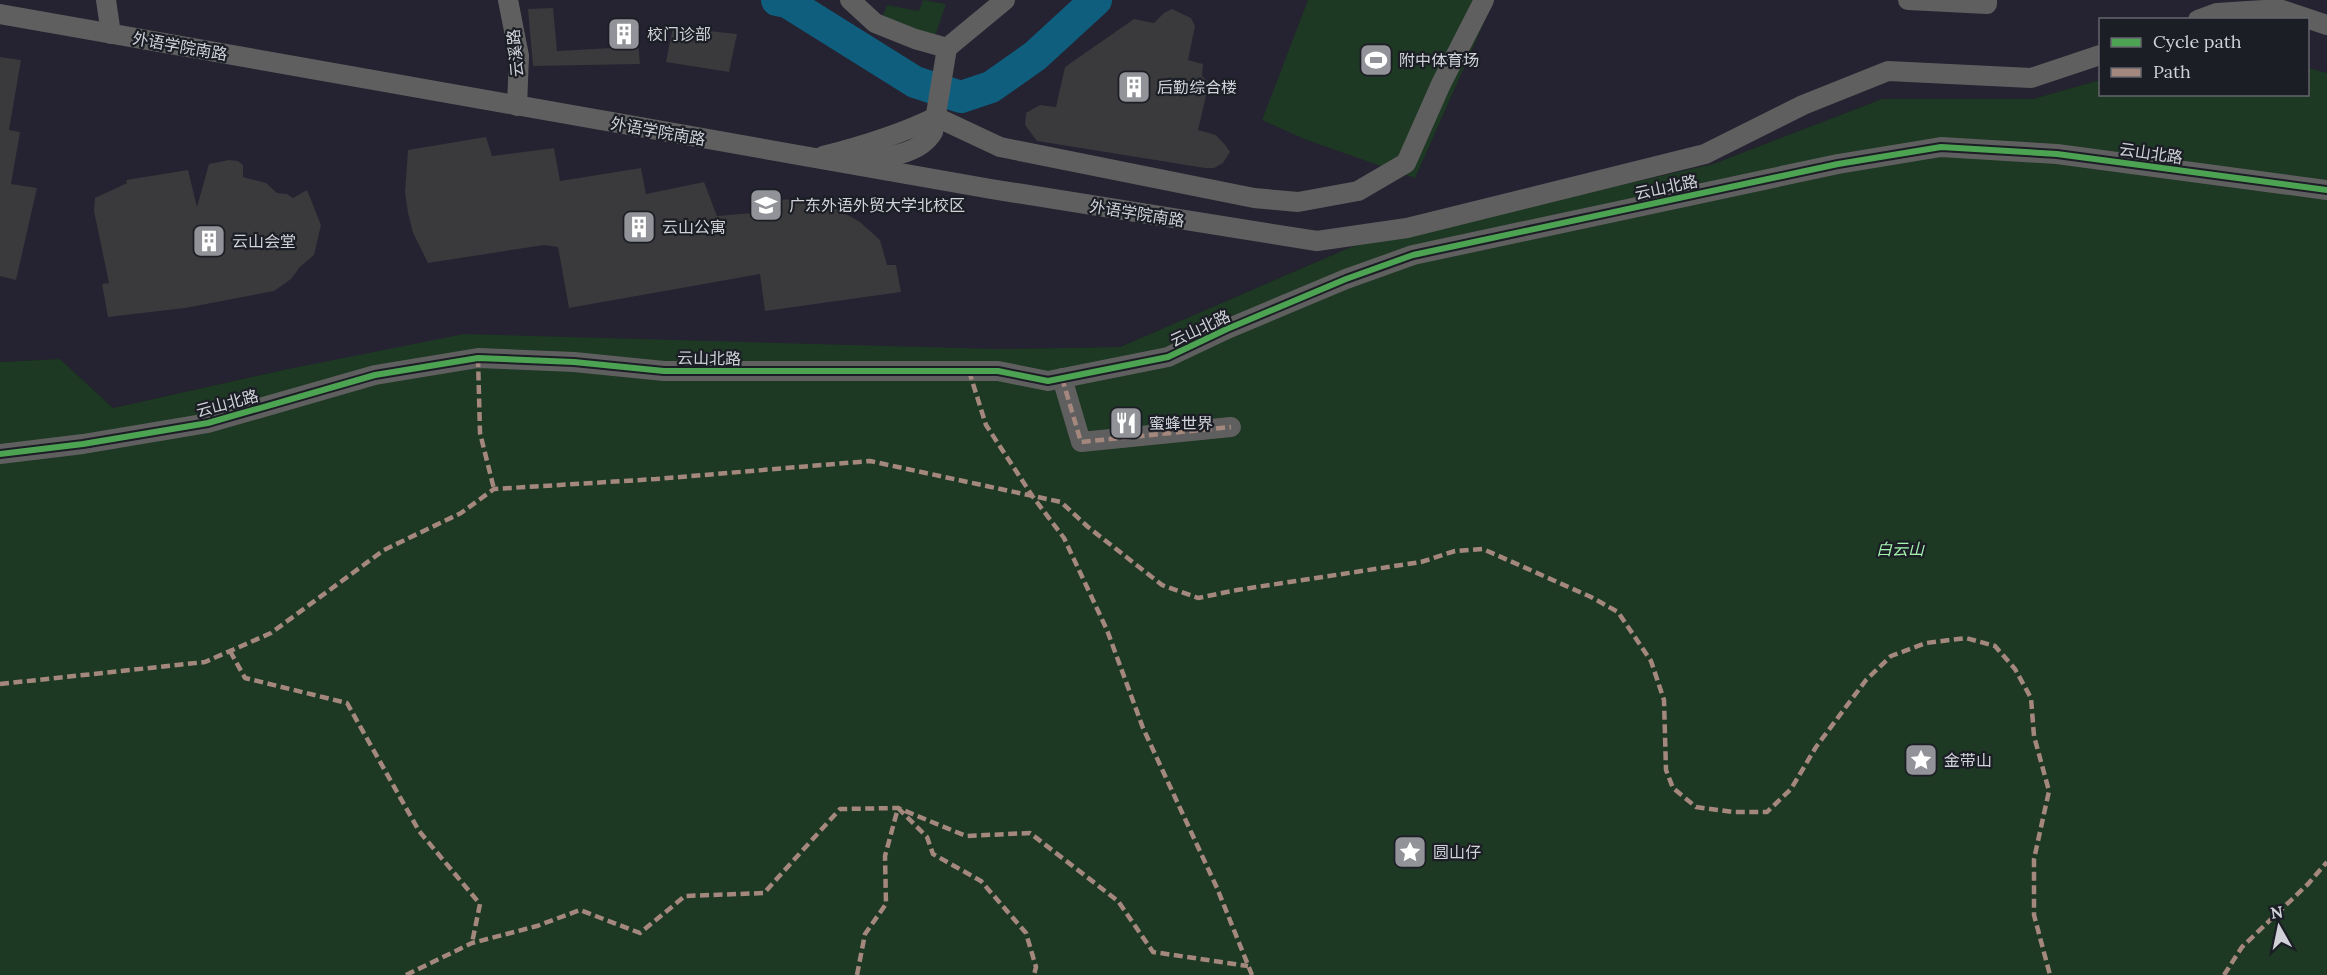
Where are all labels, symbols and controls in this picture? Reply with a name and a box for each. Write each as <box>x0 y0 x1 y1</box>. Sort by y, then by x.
building icon: 校门诊部 <box>606 16 642 52</box>
legend <box>2099 18 2309 96</box>
place label: 校门诊部 <box>647 24 711 44</box>
street label: 外语学院南路 <box>131 28 229 64</box>
street label: 云溪路 <box>503 28 527 78</box>
text: Cycle path <box>2153 30 2242 53</box>
sports icon: 附中体育场 <box>1358 42 1394 78</box>
place label: 附中体育场 <box>1399 50 1479 70</box>
text: Path <box>2153 60 2191 83</box>
building icon: 后勤综合楼 <box>1116 69 1152 105</box>
place label: 后勤综合楼 <box>1157 77 1237 97</box>
street label: 外语学院南路 <box>609 113 707 149</box>
street label: 云山北路 <box>2118 139 2184 167</box>
street label: 云山北路 <box>1633 171 1699 203</box>
school or university icon: 广东外语外贸大学北校区 <box>748 187 784 223</box>
place label: 广东外语外贸大学北校区 <box>789 195 965 215</box>
street label: 外语学院南路 <box>1088 196 1186 230</box>
building icon: 云山公寓 <box>621 209 657 245</box>
place label: 云山公寓 <box>662 217 726 237</box>
building icon: 云山会堂 <box>191 223 227 259</box>
place label: 云山会堂 <box>232 231 296 251</box>
street label: 云山北路 <box>1167 305 1233 351</box>
street label: 云山北路 <box>677 347 741 369</box>
street label: 云山北路 <box>193 385 261 421</box>
restaurant icon: 蜜蜂世界 <box>1108 405 1144 441</box>
place label: 蜜蜂世界 <box>1149 413 1213 433</box>
park label: 白云山 <box>1876 539 1925 559</box>
place icon: 金带山 <box>1903 742 1939 778</box>
place label: 金带山 <box>1944 750 1992 770</box>
place icon: 圆山仔 <box>1392 834 1428 870</box>
place label: 圆山仔 <box>1433 842 1481 862</box>
north arrow <box>2249 897 2309 957</box>
text: N <box>2269 901 2284 923</box>

